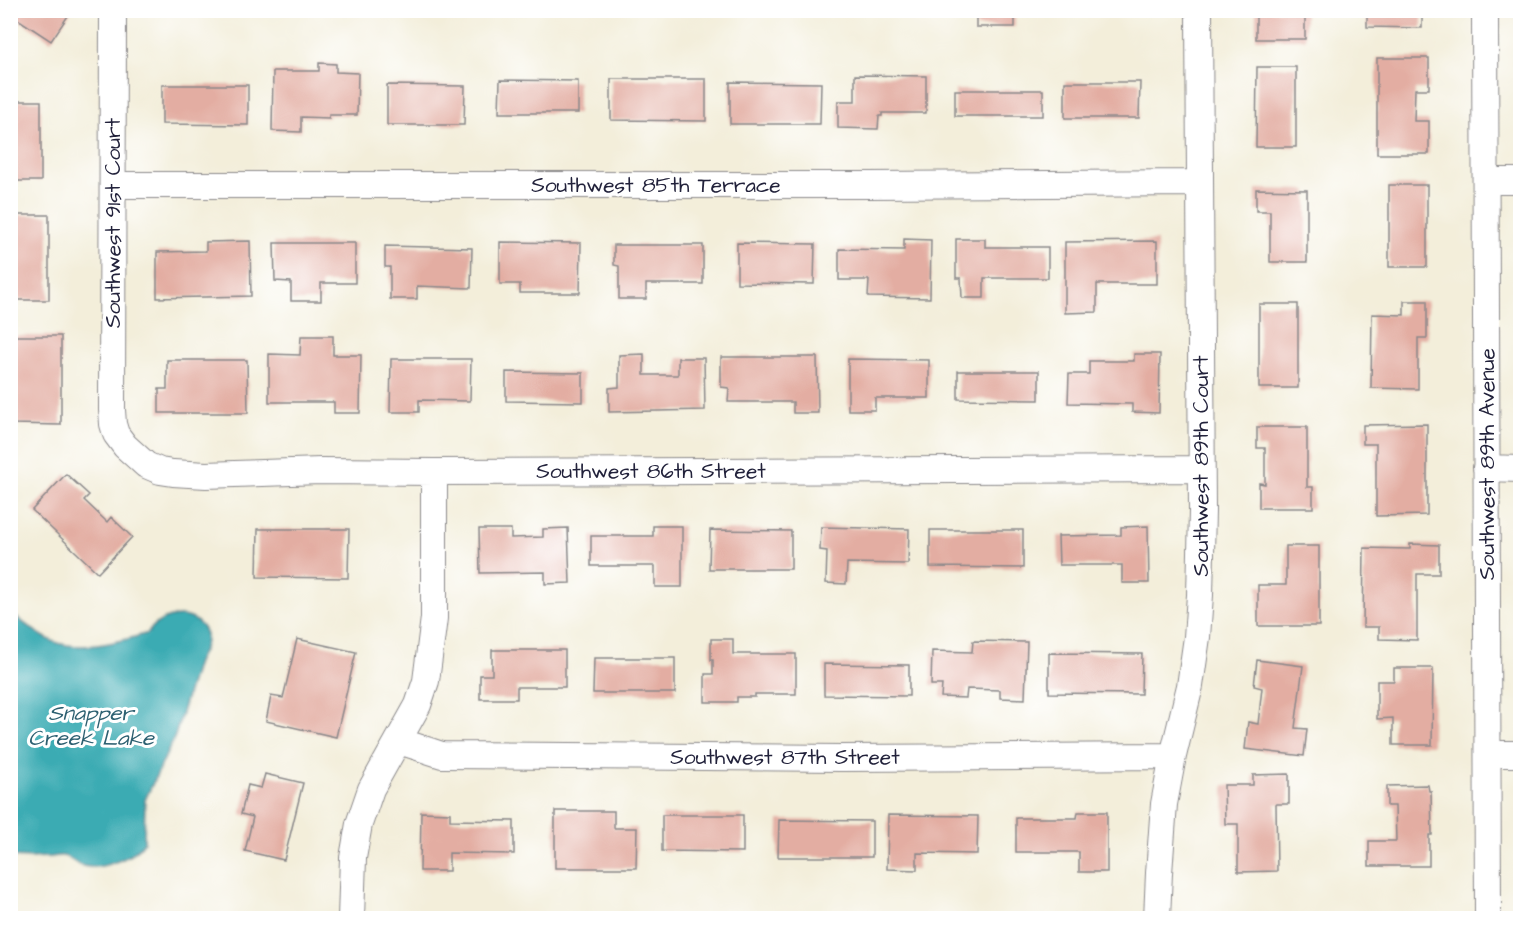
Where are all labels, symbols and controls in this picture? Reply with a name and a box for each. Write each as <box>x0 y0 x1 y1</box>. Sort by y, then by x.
street label: Southwest 91st Court <box>99 117 128 328</box>
street label: Southwest 85th Terrace <box>531 171 781 200</box>
street label: Southwest 89th Avenue <box>1473 348 1502 580</box>
street label: Southwest 89th Court <box>1187 355 1216 576</box>
street label: Southwest 86th Street <box>536 457 766 486</box>
water label: Snapper Creek Lake <box>28 698 155 754</box>
street label: Southwest 87th Street <box>670 743 900 772</box>

